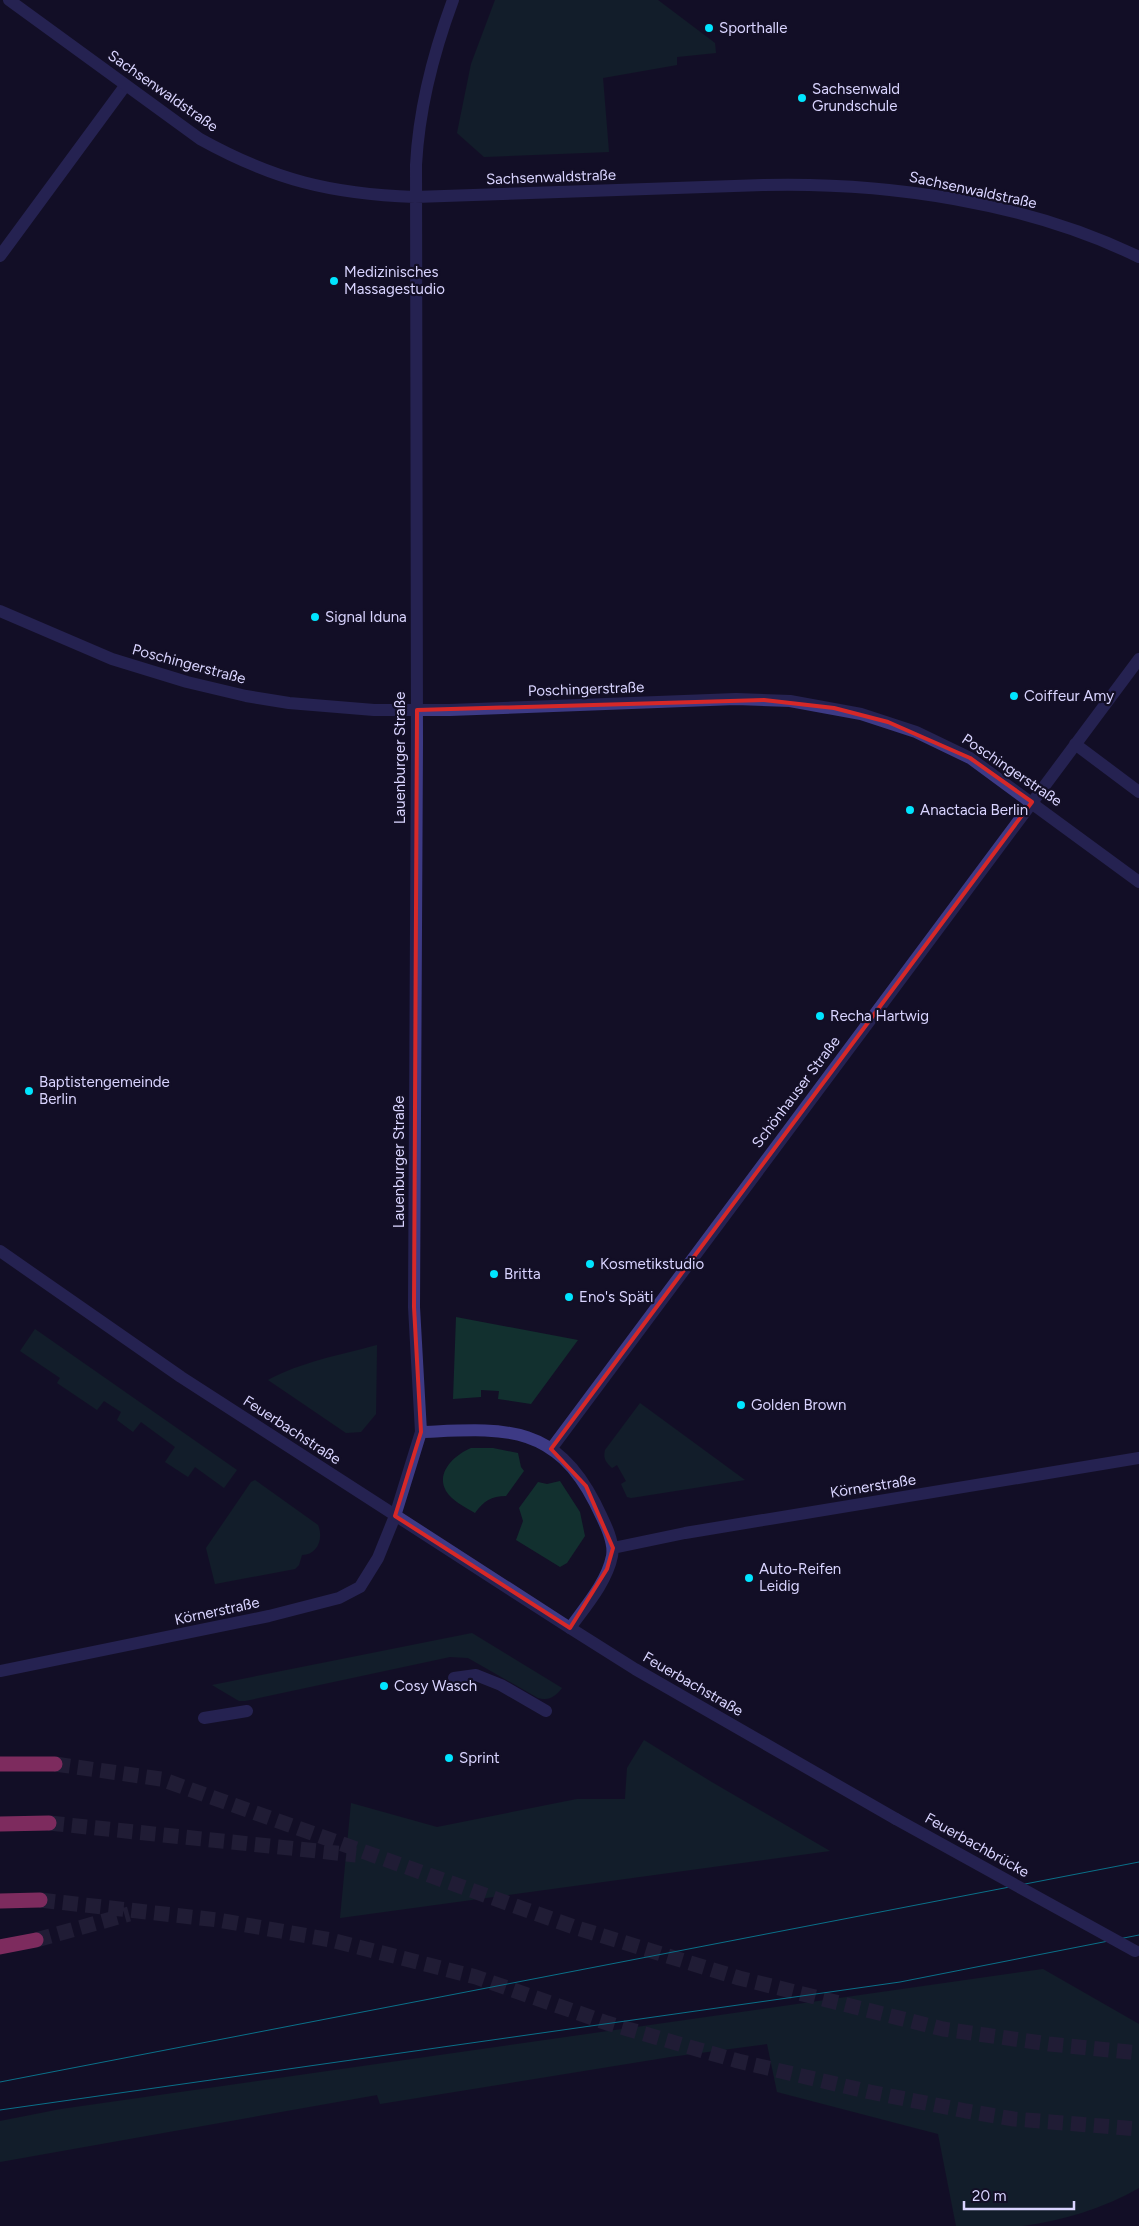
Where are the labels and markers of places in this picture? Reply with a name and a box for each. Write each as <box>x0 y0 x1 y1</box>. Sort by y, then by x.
place label: Sporthalle <box>719 19 787 37</box>
marker: Sporthalle <box>703 22 715 34</box>
place label: Sachsenwald Grundschule <box>812 80 900 115</box>
marker: Sachsenwald Grundschule <box>796 92 808 104</box>
place label: Medizinisches Massagestudio <box>344 263 445 298</box>
marker: Medizinisches Massagestudio <box>328 275 340 287</box>
place label: Signal Iduna <box>325 608 407 626</box>
marker: Signal Iduna <box>309 611 321 623</box>
place label: Coiffeur Amy <box>1024 687 1114 705</box>
marker: Coiffeur Amy <box>1008 690 1020 702</box>
place label: Anactacia Berlin <box>920 801 1028 819</box>
marker: Anactacia Berlin <box>904 804 916 816</box>
place label: Recha Hartwig <box>830 1007 929 1025</box>
marker: Recha Hartwig <box>814 1010 826 1022</box>
place label: Baptistengemeinde Berlin <box>39 1073 170 1108</box>
marker: Baptistengemeinde Berlin <box>23 1085 35 1097</box>
place label: Kosmetikstudio <box>600 1255 704 1273</box>
marker: Kosmetikstudio <box>584 1258 596 1270</box>
place label: Britta <box>504 1265 541 1283</box>
marker: Britta <box>488 1268 500 1280</box>
place label: Eno's Späti <box>579 1288 654 1306</box>
marker: Eno's Späti <box>563 1291 575 1303</box>
place label: Golden Brown <box>751 1396 846 1414</box>
marker: Golden Brown <box>735 1399 747 1411</box>
place label: Auto-Reifen Leidig <box>759 1560 841 1595</box>
marker: Auto-Reifen Leidig <box>743 1572 755 1584</box>
place label: Cosy Wasch <box>394 1677 477 1695</box>
marker: Cosy Wasch <box>378 1680 390 1692</box>
place label: Sprint <box>459 1749 500 1767</box>
marker: Sprint <box>443 1752 455 1764</box>

